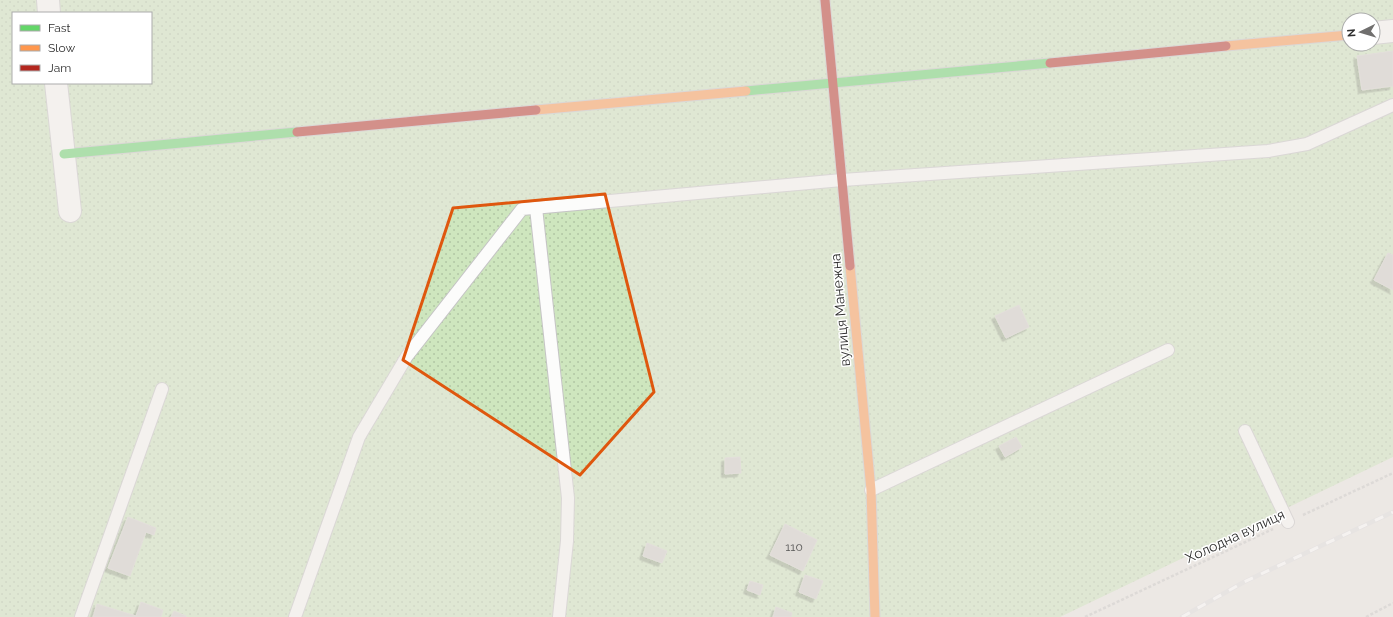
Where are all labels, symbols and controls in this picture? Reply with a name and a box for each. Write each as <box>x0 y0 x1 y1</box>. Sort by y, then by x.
legend <box>12 12 152 84</box>
north arrow <box>1341 12 1381 52</box>
text: Fast <box>48 21 71 35</box>
text: N <box>1345 28 1358 38</box>
text: Slow <box>48 41 75 55</box>
text: Jam <box>48 61 71 75</box>
street label: вулиця Манежна <box>827 253 853 367</box>
street label: Холодна вулиця <box>1183 506 1287 566</box>
house number: 110 <box>785 540 803 554</box>

